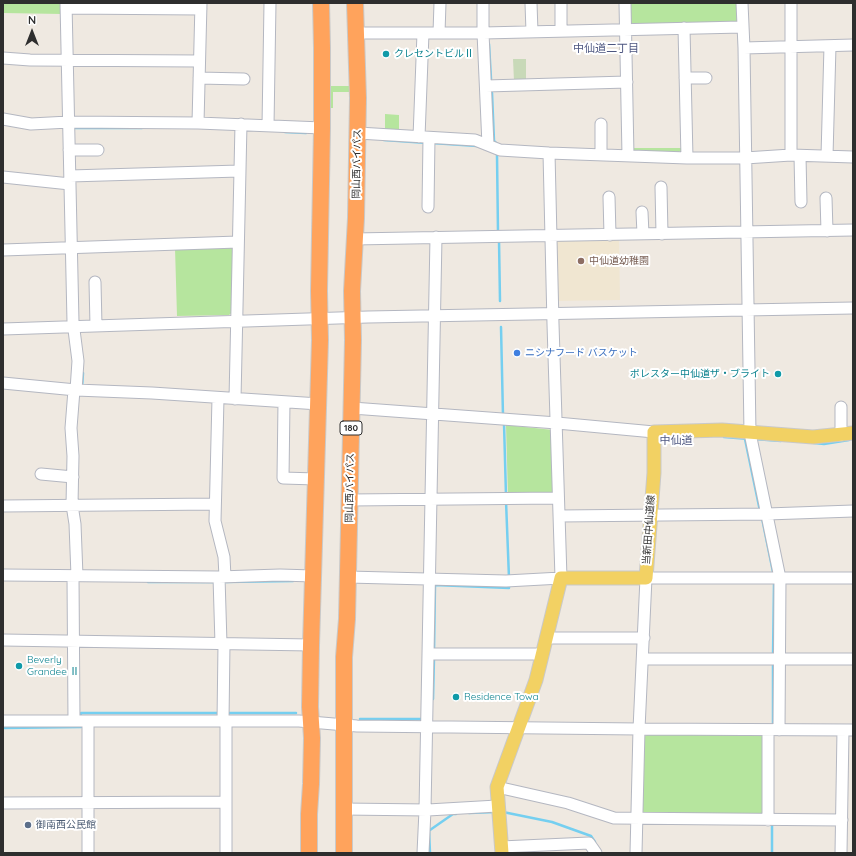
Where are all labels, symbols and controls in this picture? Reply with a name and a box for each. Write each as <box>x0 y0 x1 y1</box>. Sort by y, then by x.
north arrow <box>12 12 52 52</box>
text: N <box>28 13 36 27</box>
district label: 中仙道二丁目 <box>573 42 639 56</box>
place label: クレセントビルⅡ <box>394 48 474 60</box>
marker: クレセントビルⅡ <box>381 49 391 59</box>
street label: 岡山西バイパス <box>350 129 364 199</box>
place label: 中仙道幼稚園 <box>589 255 649 267</box>
marker: 中仙道幼稚園 <box>576 256 586 266</box>
place label: ニシナフード バスケット <box>525 347 638 359</box>
marker: ニシナフード バスケット <box>512 348 522 358</box>
place label: ポレスター中仙道ザ・ブライト <box>630 368 770 380</box>
marker: ポレスター中仙道ザ・ブライト <box>773 369 783 379</box>
road number: 180 <box>340 421 362 435</box>
district label: 中仙道 <box>660 434 692 448</box>
street label: 岡山西バイパス <box>343 453 357 523</box>
street label: 当新田中仙道線 <box>641 495 657 565</box>
place label: Beverly Grandee Ⅱ <box>27 654 80 678</box>
marker: Beverly Grandee Ⅱ <box>14 661 24 671</box>
place label: Residence Towa <box>464 691 539 703</box>
marker: Residence Towa <box>451 692 461 702</box>
place label: 御南西公民館 <box>36 819 96 831</box>
marker: 御南西公民館 <box>23 820 33 830</box>

